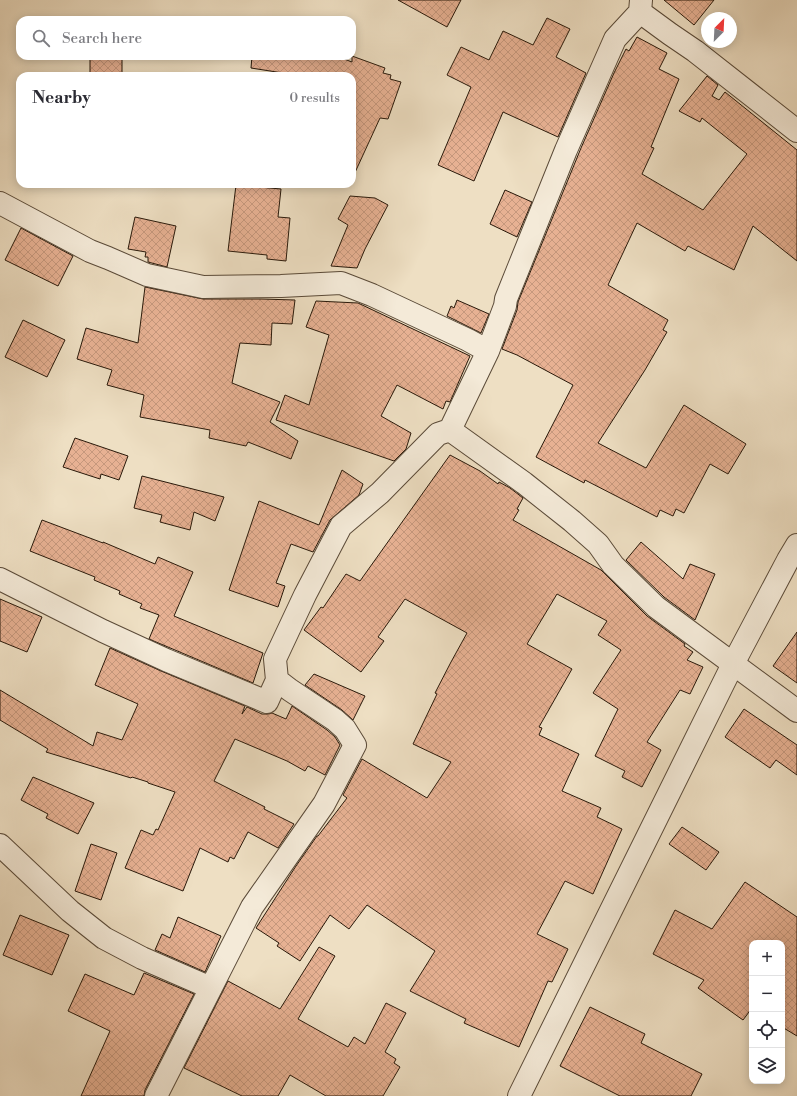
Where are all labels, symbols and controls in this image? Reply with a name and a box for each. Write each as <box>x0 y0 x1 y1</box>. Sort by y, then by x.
north arrow <box>701 12 737 48</box>
search box <box>16 16 356 60</box>
icon: search <box>30 27 52 49</box>
text: Search here <box>62 29 142 48</box>
text: Nearby <box>32 87 91 109</box>
text: 0 results <box>289 90 340 106</box>
map controls <box>749 940 785 1084</box>
button: + <box>749 940 785 976</box>
button: − <box>749 976 785 1012</box>
button: locate <box>749 1012 785 1048</box>
button: layers <box>749 1048 785 1084</box>

